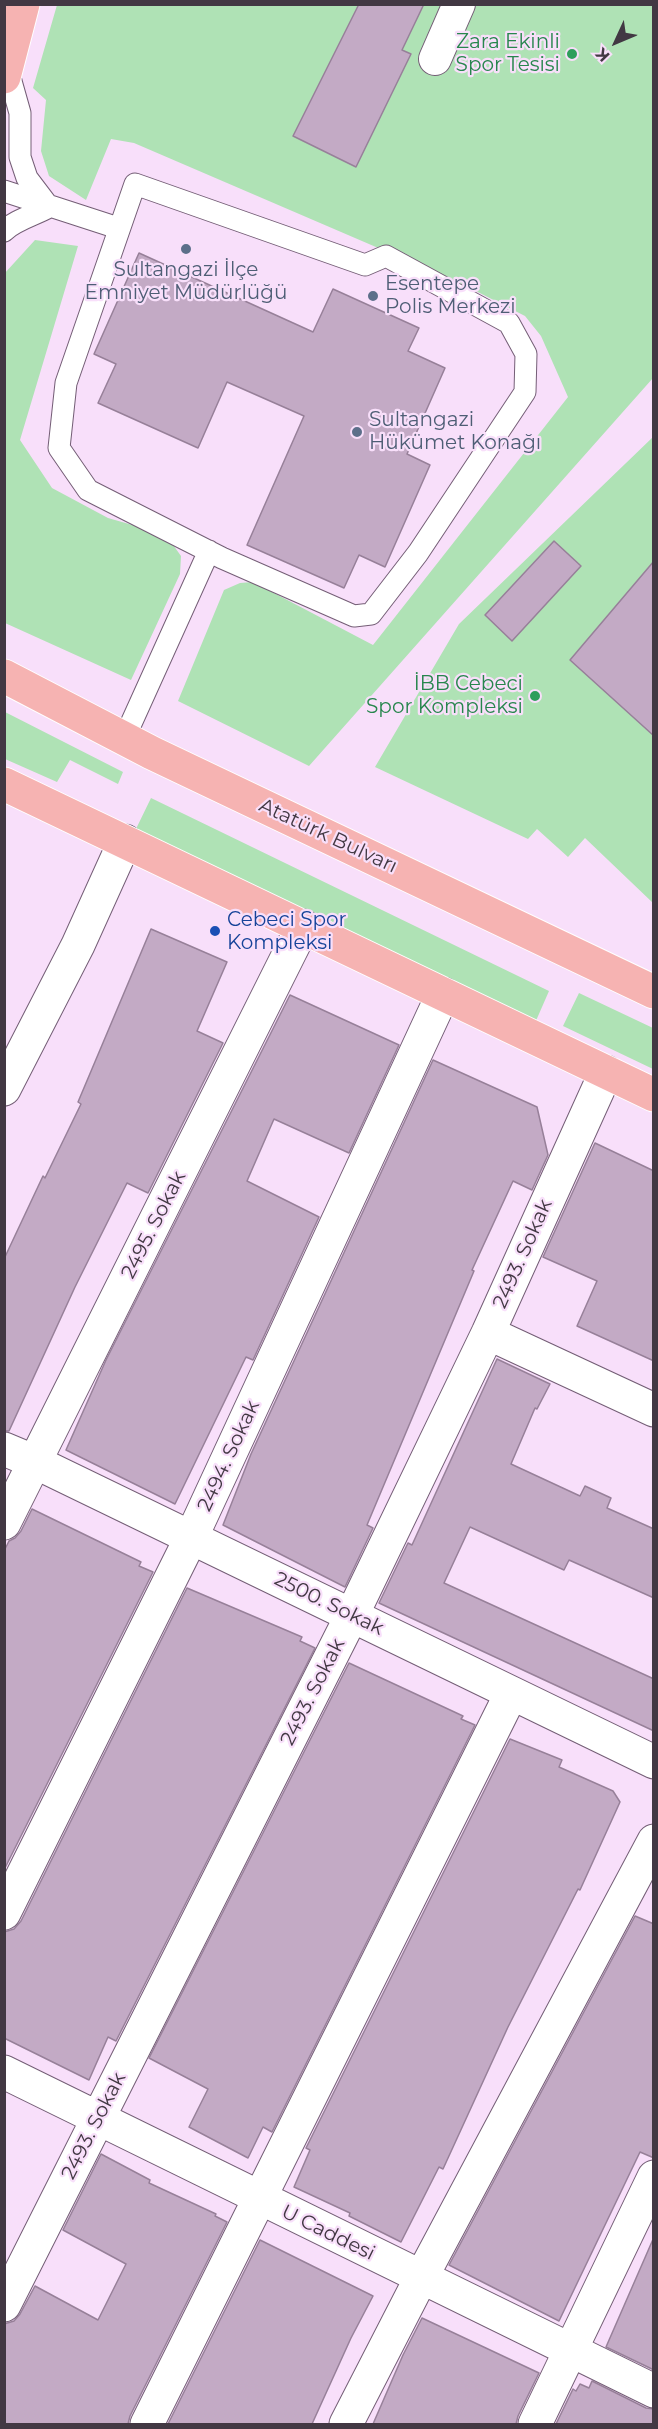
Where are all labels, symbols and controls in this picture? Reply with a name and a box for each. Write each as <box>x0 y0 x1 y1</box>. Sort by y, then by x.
north arrow <box>586 12 646 72</box>
place label: Zara Ekinli Spor Tesisi <box>456 30 560 77</box>
text: K <box>592 44 614 66</box>
marker: Zara Ekinli Spor Tesisi <box>565 47 579 61</box>
marker: Sultangazi İlçe Emniyet Müdürlüğü <box>179 242 193 256</box>
place label: Sultangazi İlçe Emniyet Müdürlüğü <box>85 258 287 305</box>
place label: Esentepe Polis Merkezi <box>385 272 516 319</box>
marker: Esentepe Polis Merkezi <box>366 289 380 303</box>
place label: Sultangazi Hükümet Konağı <box>369 408 541 455</box>
marker: Sultangazi Hükümet Konağı <box>350 425 364 439</box>
place label: İBB Cebeci Spor Kompleksi <box>366 672 523 719</box>
marker: İBB Cebeci Spor Kompleksi <box>528 689 542 703</box>
street label: Atatürk Bulvarı <box>255 793 401 879</box>
place label: Cebeci Spor Kompleksi <box>227 908 347 955</box>
marker: Cebeci Spor Kompleksi <box>208 924 222 938</box>
street label: 2495. Sokak <box>117 1167 191 1283</box>
street label: 2493. Sokak <box>488 1196 558 1312</box>
street label: 2494. Sokak <box>193 1397 265 1515</box>
street label: 2500. Sokak <box>270 1567 388 1641</box>
street label: 2493. Sokak <box>276 1634 350 1750</box>
street label: 2493. Sokak <box>57 2068 131 2184</box>
street label: U Caddesi <box>277 2200 379 2266</box>

